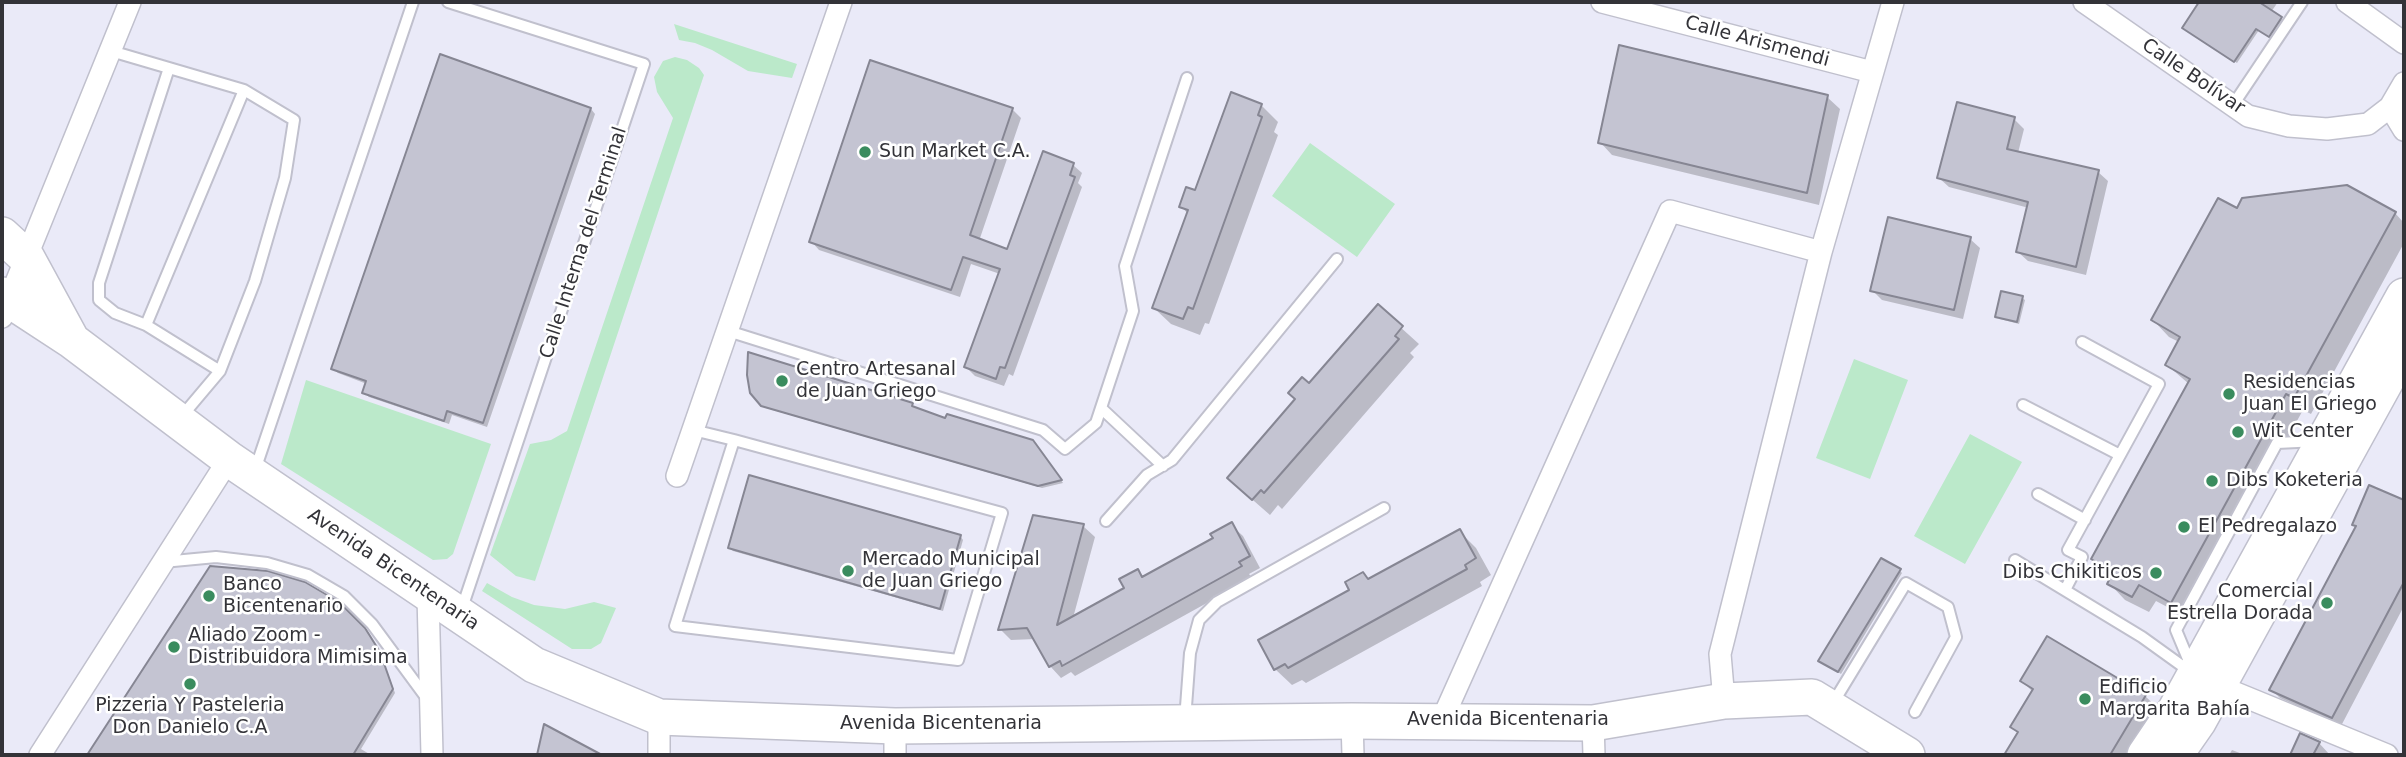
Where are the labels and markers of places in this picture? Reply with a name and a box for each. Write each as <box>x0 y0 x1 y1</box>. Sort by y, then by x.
place label: Sun Market C.A. <box>879 141 1031 163</box>
marker: Sun Market C.A. <box>857 144 873 160</box>
place label: Centro Artesanal de Juan Griego <box>796 359 956 403</box>
place label: Residencias Juan El Griego <box>2243 372 2377 416</box>
marker: Centro Artesanal de Juan Griego <box>774 373 790 389</box>
marker: Residencias Juan El Griego <box>2221 386 2237 402</box>
place label: Wit Center <box>2252 421 2353 443</box>
marker: Wit Center <box>2230 424 2246 440</box>
place label: Dibs Koketeria <box>2226 470 2363 492</box>
marker: Dibs Koketeria <box>2204 473 2220 489</box>
place label: El Pedregalazo <box>2198 516 2337 538</box>
marker: El Pedregalazo <box>2176 519 2192 535</box>
place label: Mercado Municipal de Juan Griego <box>862 549 1040 593</box>
place label: Dibs Chikiticos <box>2003 562 2142 584</box>
marker: Mercado Municipal de Juan Griego <box>840 563 856 579</box>
marker: Dibs Chikiticos <box>2148 565 2164 581</box>
place label: Banco Bicentenario <box>223 574 343 618</box>
place label: Comercial Estrella Dorada <box>2167 581 2313 625</box>
marker: Banco Bicentenario <box>201 588 217 604</box>
marker: Comercial Estrella Dorada <box>2319 595 2335 611</box>
place label: Aliado Zoom - Distribuidora Mimisima <box>188 625 408 669</box>
marker: Aliado Zoom - Distribuidora Mimisima <box>166 639 182 655</box>
marker: Pizzeria Y Pasteleria Don Danielo C.A <box>182 676 198 692</box>
place label: Edificio Margarita Bahía <box>2099 677 2250 721</box>
marker: Edificio Margarita Bahía <box>2077 691 2093 707</box>
place label: Pizzeria Y Pasteleria Don Danielo C.A <box>95 695 285 739</box>

